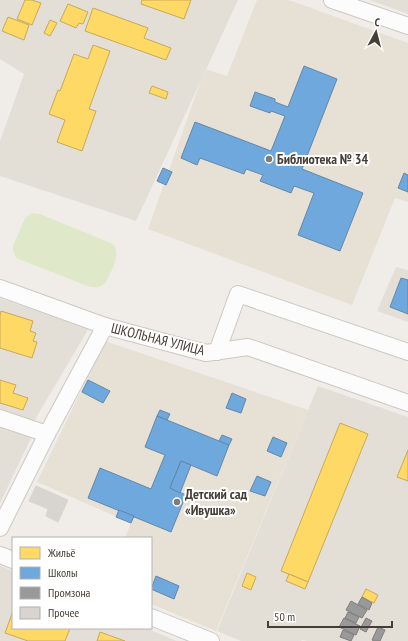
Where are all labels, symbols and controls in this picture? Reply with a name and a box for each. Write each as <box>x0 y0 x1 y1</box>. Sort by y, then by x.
north arrow <box>356 12 396 52</box>
text: С <box>374 15 381 29</box>
place label: Библиотека № 34 <box>277 150 368 168</box>
marker: Библиотека № 34 <box>264 154 274 164</box>
street label: ШКОЛЬНАЯ УЛИЦА <box>109 319 207 359</box>
place label: Детский сад «Ивушка» <box>185 485 247 519</box>
marker: Детский сад «Ивушка» <box>172 497 182 507</box>
legend <box>12 537 152 629</box>
text: Жильё <box>47 545 75 560</box>
text: Школы <box>48 565 77 580</box>
text: Промзона <box>48 585 91 600</box>
scale bar <box>268 603 392 629</box>
text: Прочее <box>48 605 79 620</box>
text: 50 m <box>274 609 295 624</box>

